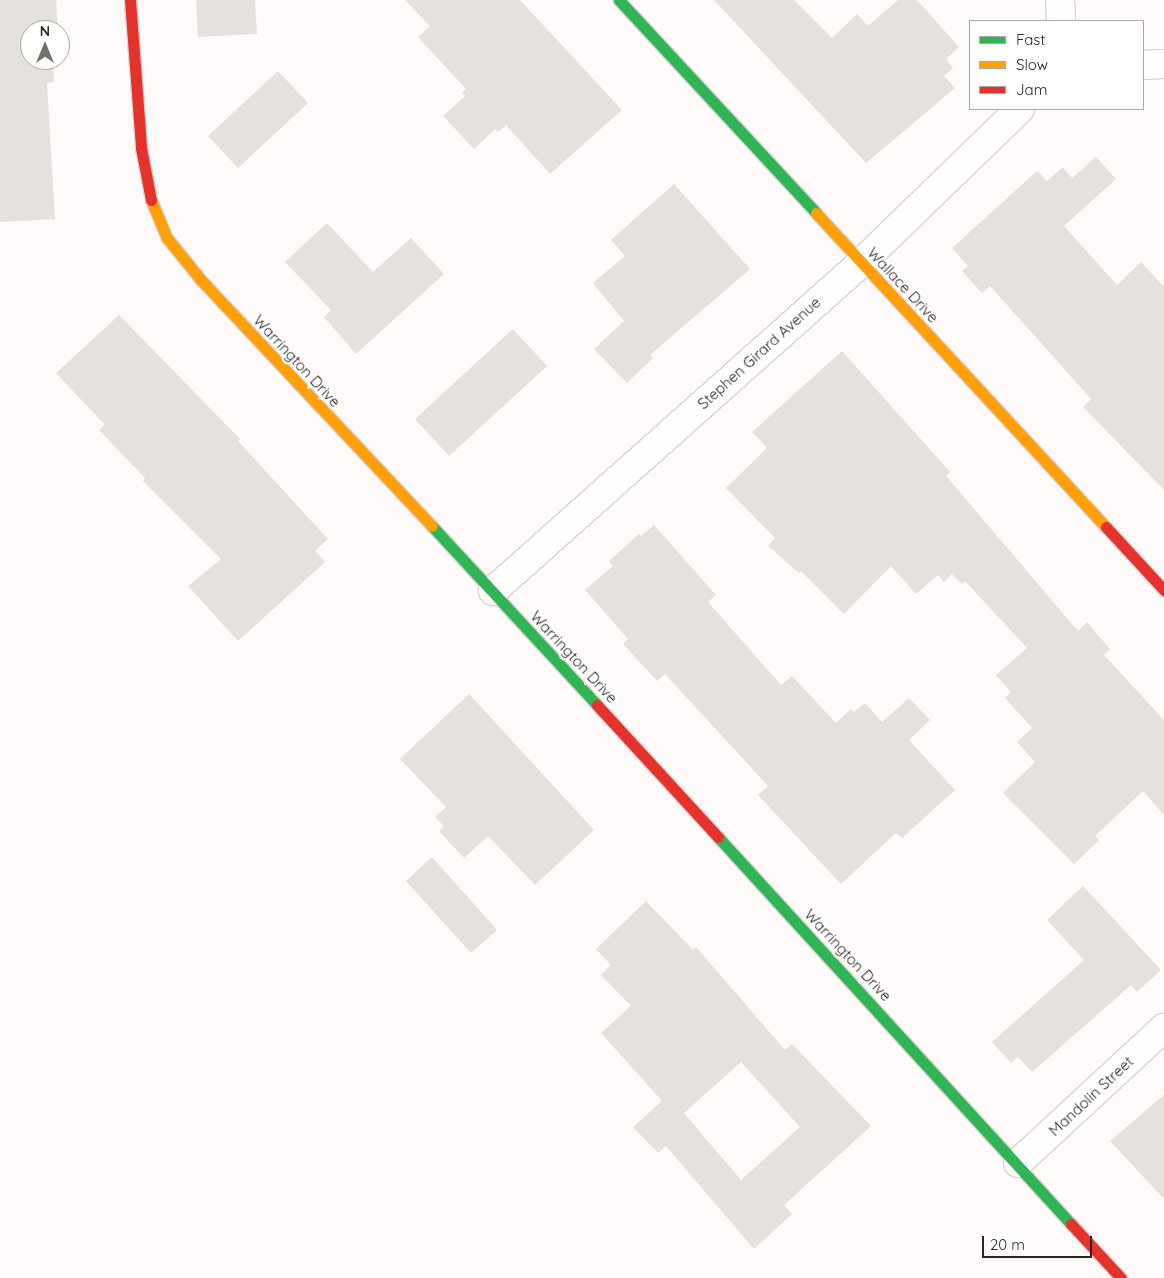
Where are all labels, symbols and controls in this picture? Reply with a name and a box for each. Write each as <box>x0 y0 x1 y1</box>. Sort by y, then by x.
north arrow <box>20 20 70 70</box>
legend <box>969 20 1144 110</box>
text: N <box>40 22 50 40</box>
text: Fast <box>1016 30 1045 49</box>
text: Slow <box>1016 55 1048 74</box>
text: Jam <box>1016 80 1047 99</box>
street label: Wallace Drive <box>864 244 942 326</box>
street label: Stephen Girard Avenue <box>694 293 824 413</box>
street label: Warrington Drive <box>250 311 344 411</box>
street label: Warrington Drive <box>527 607 621 707</box>
street label: Warrington Drive <box>801 905 895 1005</box>
street label: Mandolin Street <box>1045 1052 1137 1140</box>
scale bar <box>984 1226 1094 1258</box>
text: 20 m <box>990 1235 1025 1254</box>

